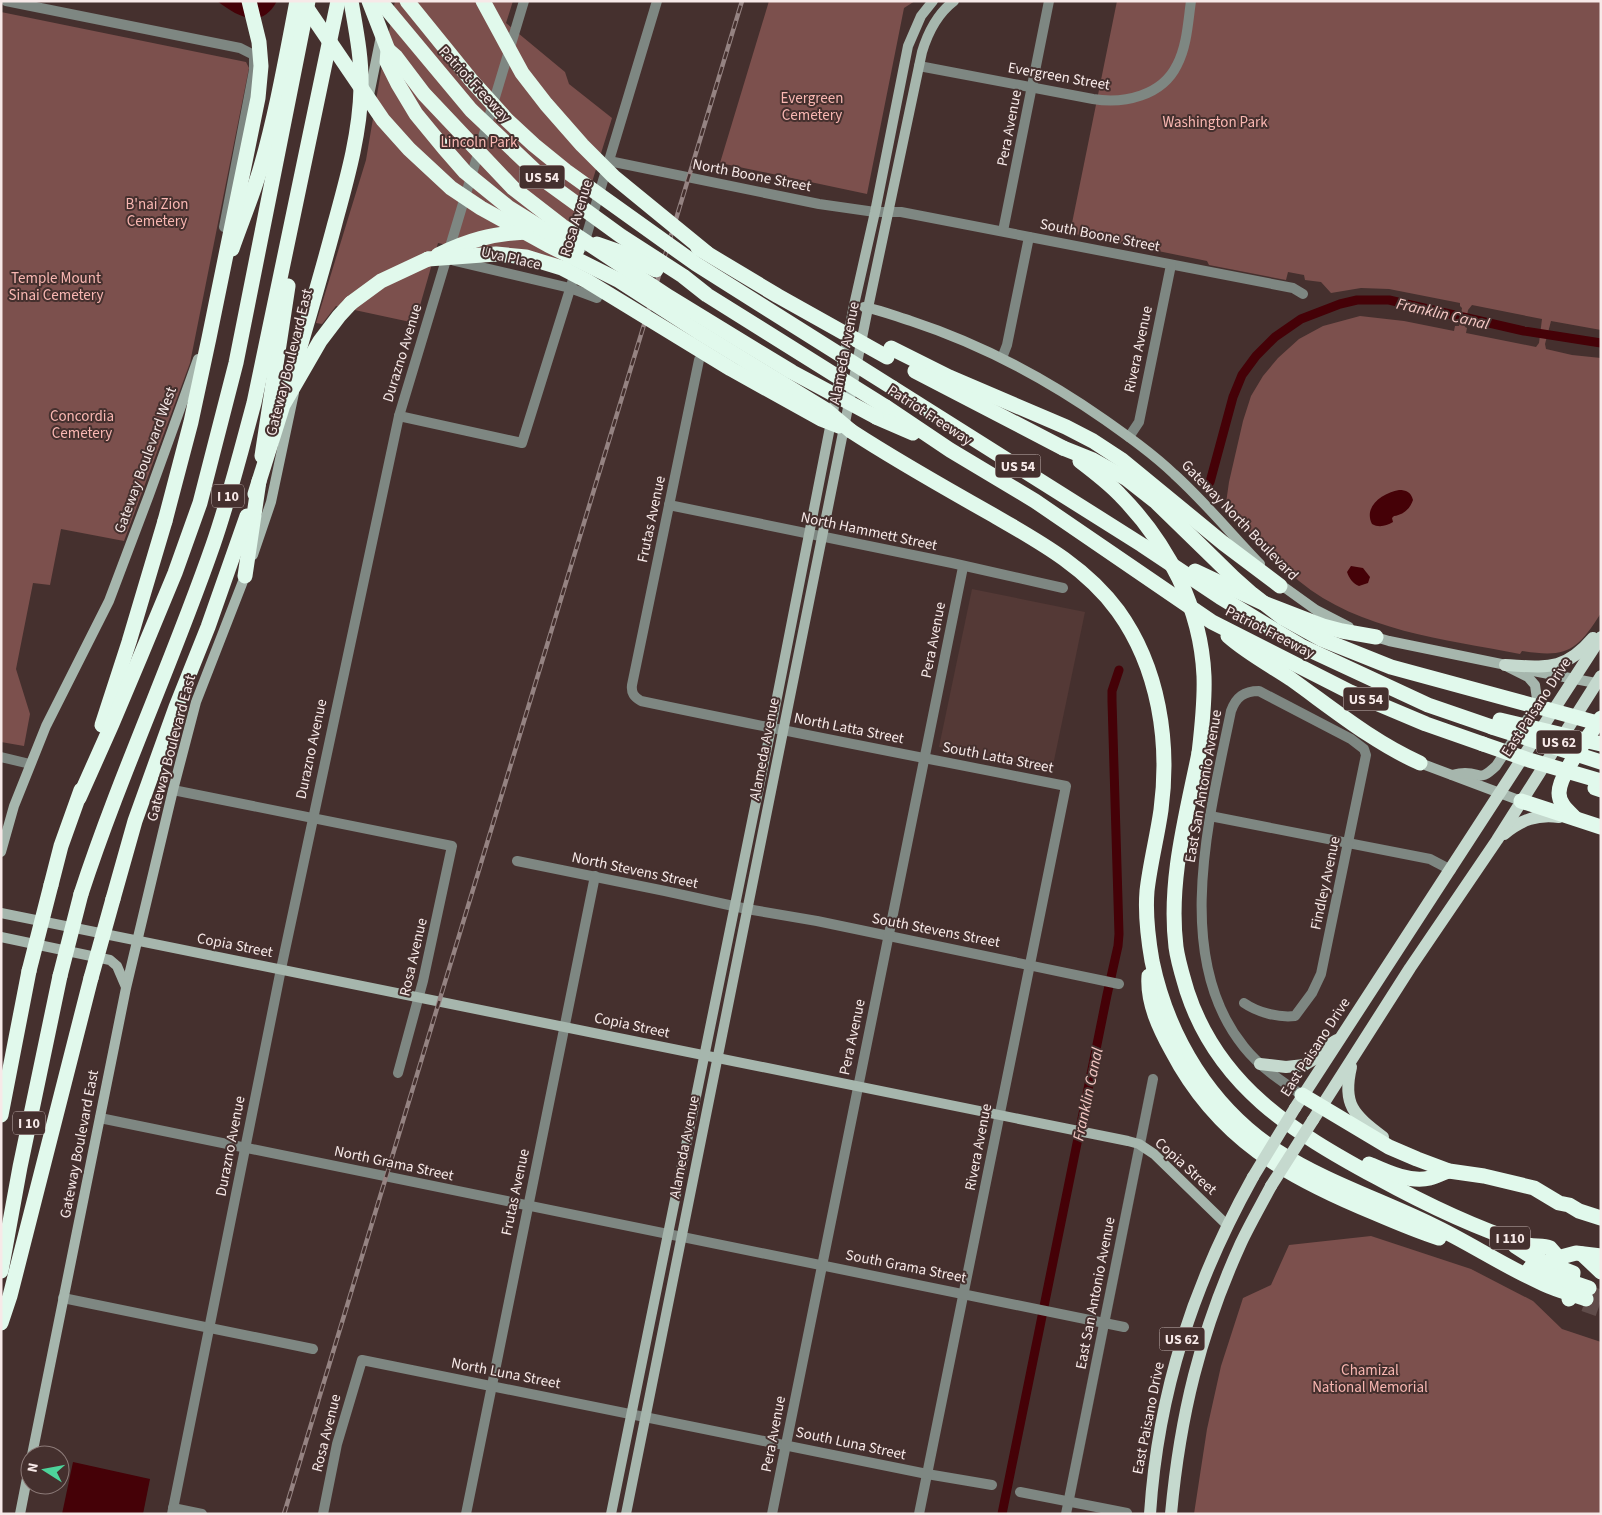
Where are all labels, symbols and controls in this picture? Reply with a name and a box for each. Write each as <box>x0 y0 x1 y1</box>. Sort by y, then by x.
street label: Patriot Freeway <box>434 42 516 127</box>
street label: Evergreen Street <box>1006 57 1112 96</box>
park label: Evergreen Cemetery <box>781 88 843 126</box>
street label: Pera Avenue <box>992 88 1027 168</box>
park label: Washington Park <box>1162 112 1268 133</box>
park label: Lincoln Park <box>441 132 518 153</box>
street label: North Boone Street <box>691 154 813 197</box>
road number: US 54 <box>520 166 564 188</box>
street label: Rosa Avenue <box>555 177 598 259</box>
park label: B'nai Zion Cemetery <box>125 194 189 232</box>
street label: South Boone Street <box>1038 214 1162 257</box>
street label: Uva Place <box>479 241 543 276</box>
park label: Temple Mount Sinai Cemetery <box>9 268 103 306</box>
street label: Gateway Boulevard East <box>261 286 318 438</box>
water label: Franklin Canal <box>1394 293 1491 335</box>
street label: Alameda Avenue <box>824 300 865 406</box>
street label: Durazno Avenue <box>378 301 427 405</box>
street label: Rivera Avenue <box>1119 304 1158 394</box>
street label: Patriot Freeway <box>883 380 976 451</box>
street label: Gateway Boulevard West <box>109 384 182 536</box>
park label: Concordia Cemetery <box>50 406 114 444</box>
road number: US 54 <box>996 454 1040 478</box>
street label: Gateway North Boulevard <box>1176 455 1303 585</box>
street label: Frutas Avenue <box>632 474 671 564</box>
road number: I 10 <box>212 484 244 508</box>
street label: North Hammett Street <box>799 507 939 556</box>
street label: Pera Avenue <box>916 600 951 680</box>
street label: Patriot Freeway <box>1222 601 1318 664</box>
street label: East Paisano Drive <box>1496 654 1576 761</box>
street label: Gateway Boulevard East <box>142 673 201 824</box>
road number: US 54 <box>1344 688 1388 711</box>
street label: Alameda Avenue <box>744 696 785 802</box>
street label: Durazno Avenue <box>291 697 332 801</box>
street label: North Latta Street <box>792 708 906 749</box>
street label: East San Antonio Avenue <box>1180 708 1227 864</box>
road number: US 62 <box>1536 730 1582 754</box>
street label: South Latta Street <box>941 736 1055 779</box>
street label: Findley Avenue <box>1305 834 1346 932</box>
street label: North Stevens Street <box>570 847 700 894</box>
street label: South Stevens Street <box>870 908 1002 953</box>
street label: Rosa Avenue <box>394 916 433 998</box>
street label: Copia Street <box>195 928 275 963</box>
street label: East Paisano Drive <box>1275 994 1355 1101</box>
street label: Pera Avenue <box>834 997 871 1077</box>
street label: Copia Street <box>592 1007 672 1044</box>
water label: Franklin Canal <box>1067 1046 1109 1143</box>
street label: Gateway Boulevard East <box>55 1068 104 1220</box>
street label: Durazno Avenue <box>210 1094 251 1198</box>
street label: Alameda Avenue <box>664 1094 705 1200</box>
street label: Rivera Avenue <box>960 1102 997 1192</box>
road number: I 10 <box>13 1112 45 1134</box>
street label: Copia Street <box>1150 1133 1221 1200</box>
street label: North Grama Street <box>332 1141 456 1186</box>
street label: Frutas Avenue <box>496 1147 535 1237</box>
street label: East San Antonio Avenue <box>1070 1215 1121 1371</box>
road number: I 110 <box>1490 1226 1530 1250</box>
street label: South Grama Street <box>844 1244 968 1289</box>
road number: US 62 <box>1160 1328 1204 1350</box>
street label: North Luna Street <box>449 1353 562 1394</box>
street label: East Paisano Drive <box>1127 1360 1170 1476</box>
park label: Chamizal National Memorial <box>1312 1360 1428 1398</box>
street label: Rosa Avenue <box>307 1392 346 1474</box>
street label: Pera Avenue <box>756 1394 791 1474</box>
street label: South Luna Street <box>794 1422 908 1465</box>
north arrow <box>20 1445 70 1495</box>
text: N <box>23 1461 44 1474</box>

